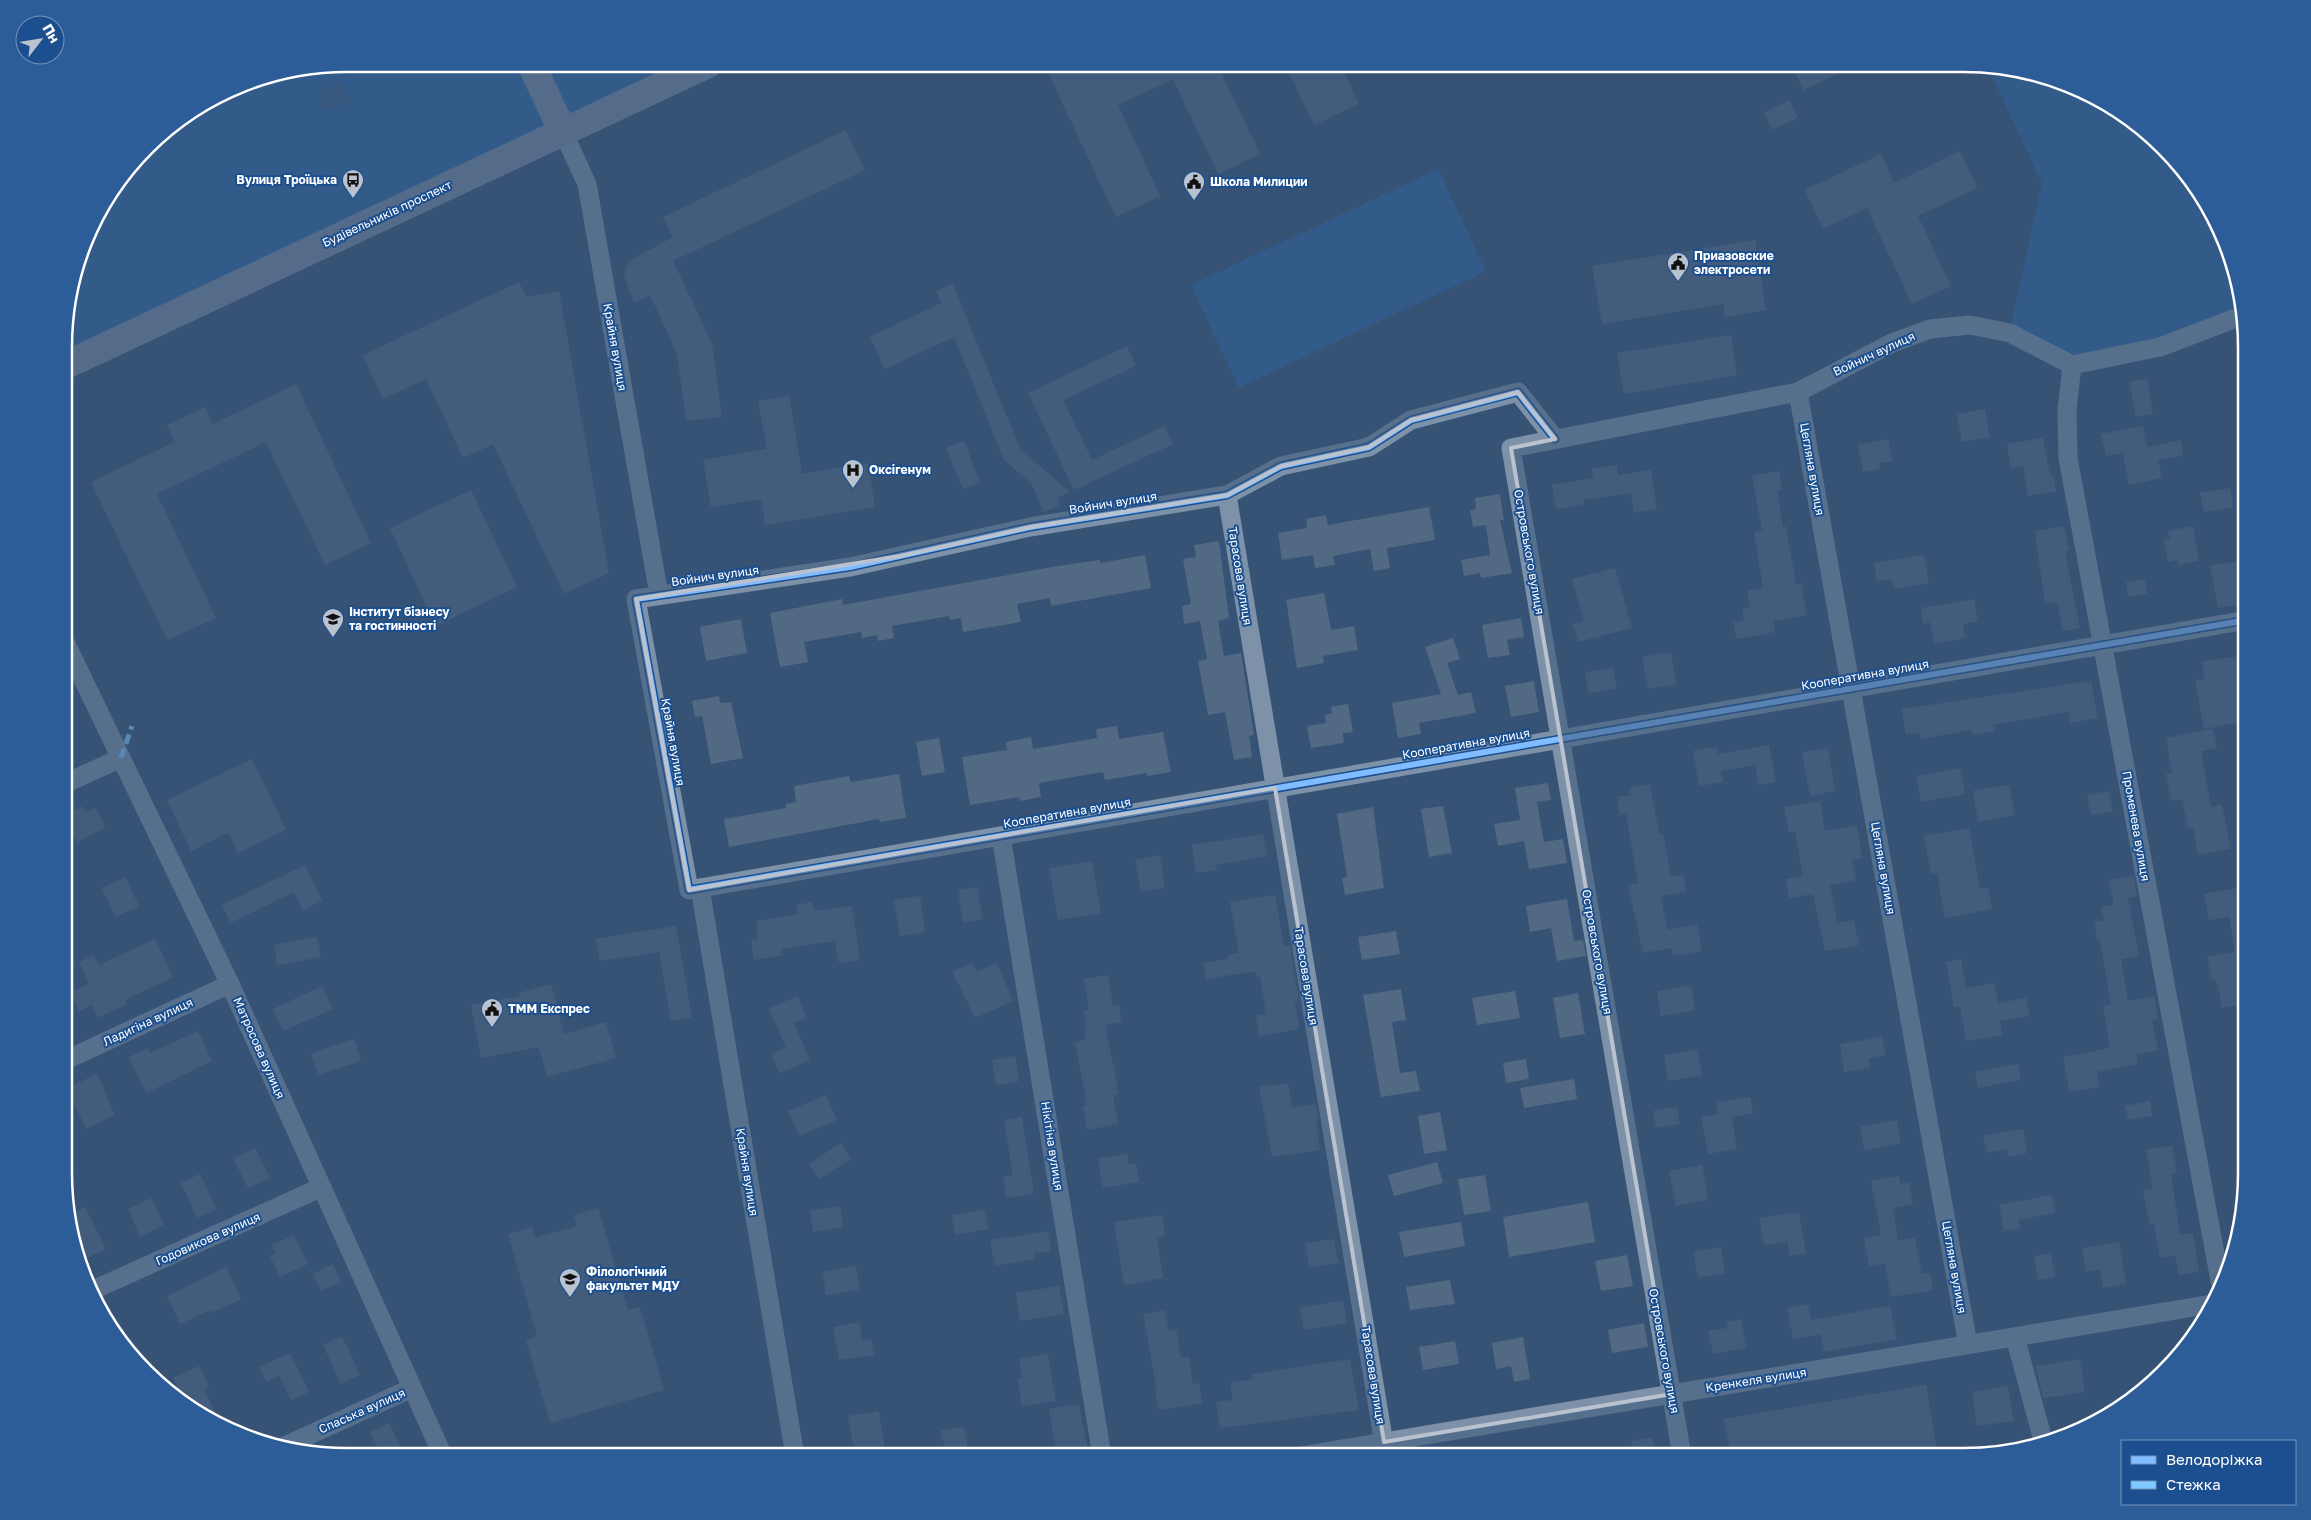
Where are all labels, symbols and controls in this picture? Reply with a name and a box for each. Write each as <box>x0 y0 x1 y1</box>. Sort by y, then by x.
north arrow <box>15 15 65 65</box>
text: Пн <box>39 21 64 46</box>
bus stop icon: Вулиця Троїцька <box>341 168 365 199</box>
public building icon: Школа Милиции <box>1182 170 1206 201</box>
place label: Вулиця Троїцька <box>236 172 337 187</box>
place label: Школа Милиции <box>1210 174 1308 189</box>
street label: Будівельників проспект <box>320 177 454 250</box>
place label: Приазовские электросети <box>1694 248 1774 277</box>
public building icon: Приазовские электросети <box>1666 251 1690 282</box>
street label: Крайня вулиця <box>600 302 631 392</box>
street label: Войнич вулиця <box>1830 328 1917 379</box>
street label: Цегляна вулиця <box>1797 421 1828 516</box>
hospital icon: Оксігенум <box>841 458 865 489</box>
place label: Оксігенум <box>869 462 931 477</box>
street label: Войнич вулиця <box>1068 488 1158 517</box>
street label: Островського вулиця <box>1511 488 1548 616</box>
street label: Тарасова вулиця <box>1225 526 1256 626</box>
street label: Войнич вулиця <box>670 562 760 589</box>
place label: Інститут бізнесу та гостинності <box>349 604 450 633</box>
school or university icon: Інститут бізнесу та гостинності <box>321 607 345 638</box>
street label: Кооперативна вулиця <box>1800 656 1930 693</box>
street label: Крайня вулиця <box>658 697 689 787</box>
street label: Кооперативна вулиця <box>1401 725 1531 762</box>
street label: Променева вулиця <box>2119 770 2154 882</box>
street label: Кооперативна вулиця <box>1002 794 1132 831</box>
street label: Цегляна вулиця <box>1868 820 1899 915</box>
street label: Островського вулиця <box>1579 888 1616 1016</box>
street label: Тарасова вулиця <box>1291 926 1322 1026</box>
street label: Ладигіна вулиця <box>100 994 195 1049</box>
street label: Матросова вулиця <box>230 995 289 1101</box>
public building icon: ТММ Експрес <box>480 997 504 1028</box>
place label: ТММ Експрес <box>508 1001 590 1016</box>
street label: Нікітіна вулиця <box>1038 1100 1067 1192</box>
street label: Крайня вулиця <box>733 1127 762 1217</box>
street label: Годовикова вулиця <box>153 1209 263 1268</box>
street label: Цегляна вулиця <box>1939 1219 1970 1314</box>
place label: Філологічний факультет МДУ <box>586 1264 680 1293</box>
school or university icon: Філологічний факультет МДУ <box>558 1267 582 1298</box>
street label: Островського вулиця <box>1646 1287 1683 1415</box>
street label: Тарасова вулиця <box>1358 1325 1389 1425</box>
street label: Кренкеля вулиця <box>1704 1364 1808 1395</box>
street label: Спаська вулиця <box>316 1385 407 1436</box>
legend <box>2121 1440 2296 1505</box>
text: Велодоріжка <box>2166 1450 2263 1468</box>
text: Стежка <box>2166 1475 2221 1493</box>

